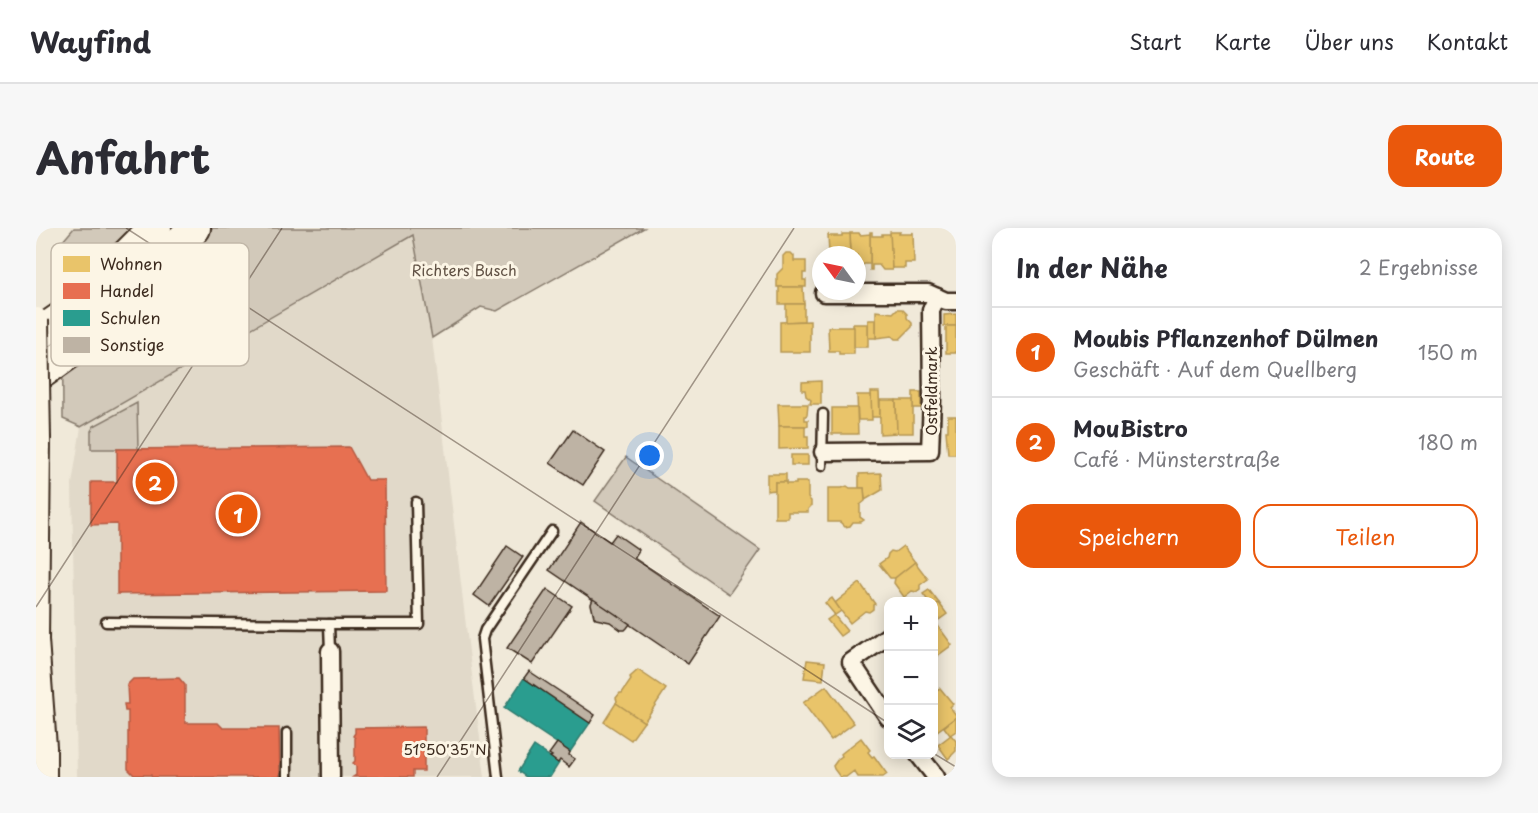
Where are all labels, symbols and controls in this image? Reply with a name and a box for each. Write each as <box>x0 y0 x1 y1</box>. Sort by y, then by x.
text: Wayfind <box>30 20 151 63</box>
text: Start <box>1129 25 1181 57</box>
text: Karte <box>1214 25 1271 57</box>
text: Über uns <box>1304 25 1394 57</box>
text: Kontakt <box>1427 25 1508 57</box>
text: Anfahrt <box>36 125 210 188</box>
button: Route <box>1388 125 1502 187</box>
legend <box>51 243 249 366</box>
north arrow <box>812 246 866 300</box>
text: In der Nähe <box>1016 248 1168 287</box>
text: Wohnen <box>100 251 163 275</box>
text: 2 Ergebnisse <box>1359 252 1478 282</box>
park label: Richters Busch <box>411 258 517 281</box>
text: Handel <box>100 278 154 302</box>
text: Schulen <box>100 305 161 329</box>
text: Moubis Pflanzenhof Dülmen <box>1073 321 1379 354</box>
text: Sonstige <box>100 332 164 356</box>
text: 1 <box>1031 337 1040 367</box>
text: 150 m <box>1418 337 1478 367</box>
street label: Ostfeldmark <box>919 346 942 436</box>
text: Geschäft · Auf dem Quellberg <box>1073 354 1357 384</box>
text: MouBistro <box>1073 411 1188 444</box>
text: 2 <box>1028 427 1043 457</box>
text: 180 m <box>1418 427 1478 457</box>
your location <box>635 441 664 470</box>
text: Café · Münsterstraße <box>1073 444 1280 474</box>
pin: 2 <box>136 460 174 504</box>
pin: 1 <box>218 492 258 536</box>
button: Speichern <box>1016 504 1241 568</box>
button: Teilen <box>1253 504 1478 568</box>
map controls <box>884 597 938 759</box>
button: + <box>884 597 938 651</box>
button: − <box>884 651 938 705</box>
button: layers <box>884 705 938 759</box>
text: 51°50'35"N <box>403 737 487 760</box>

